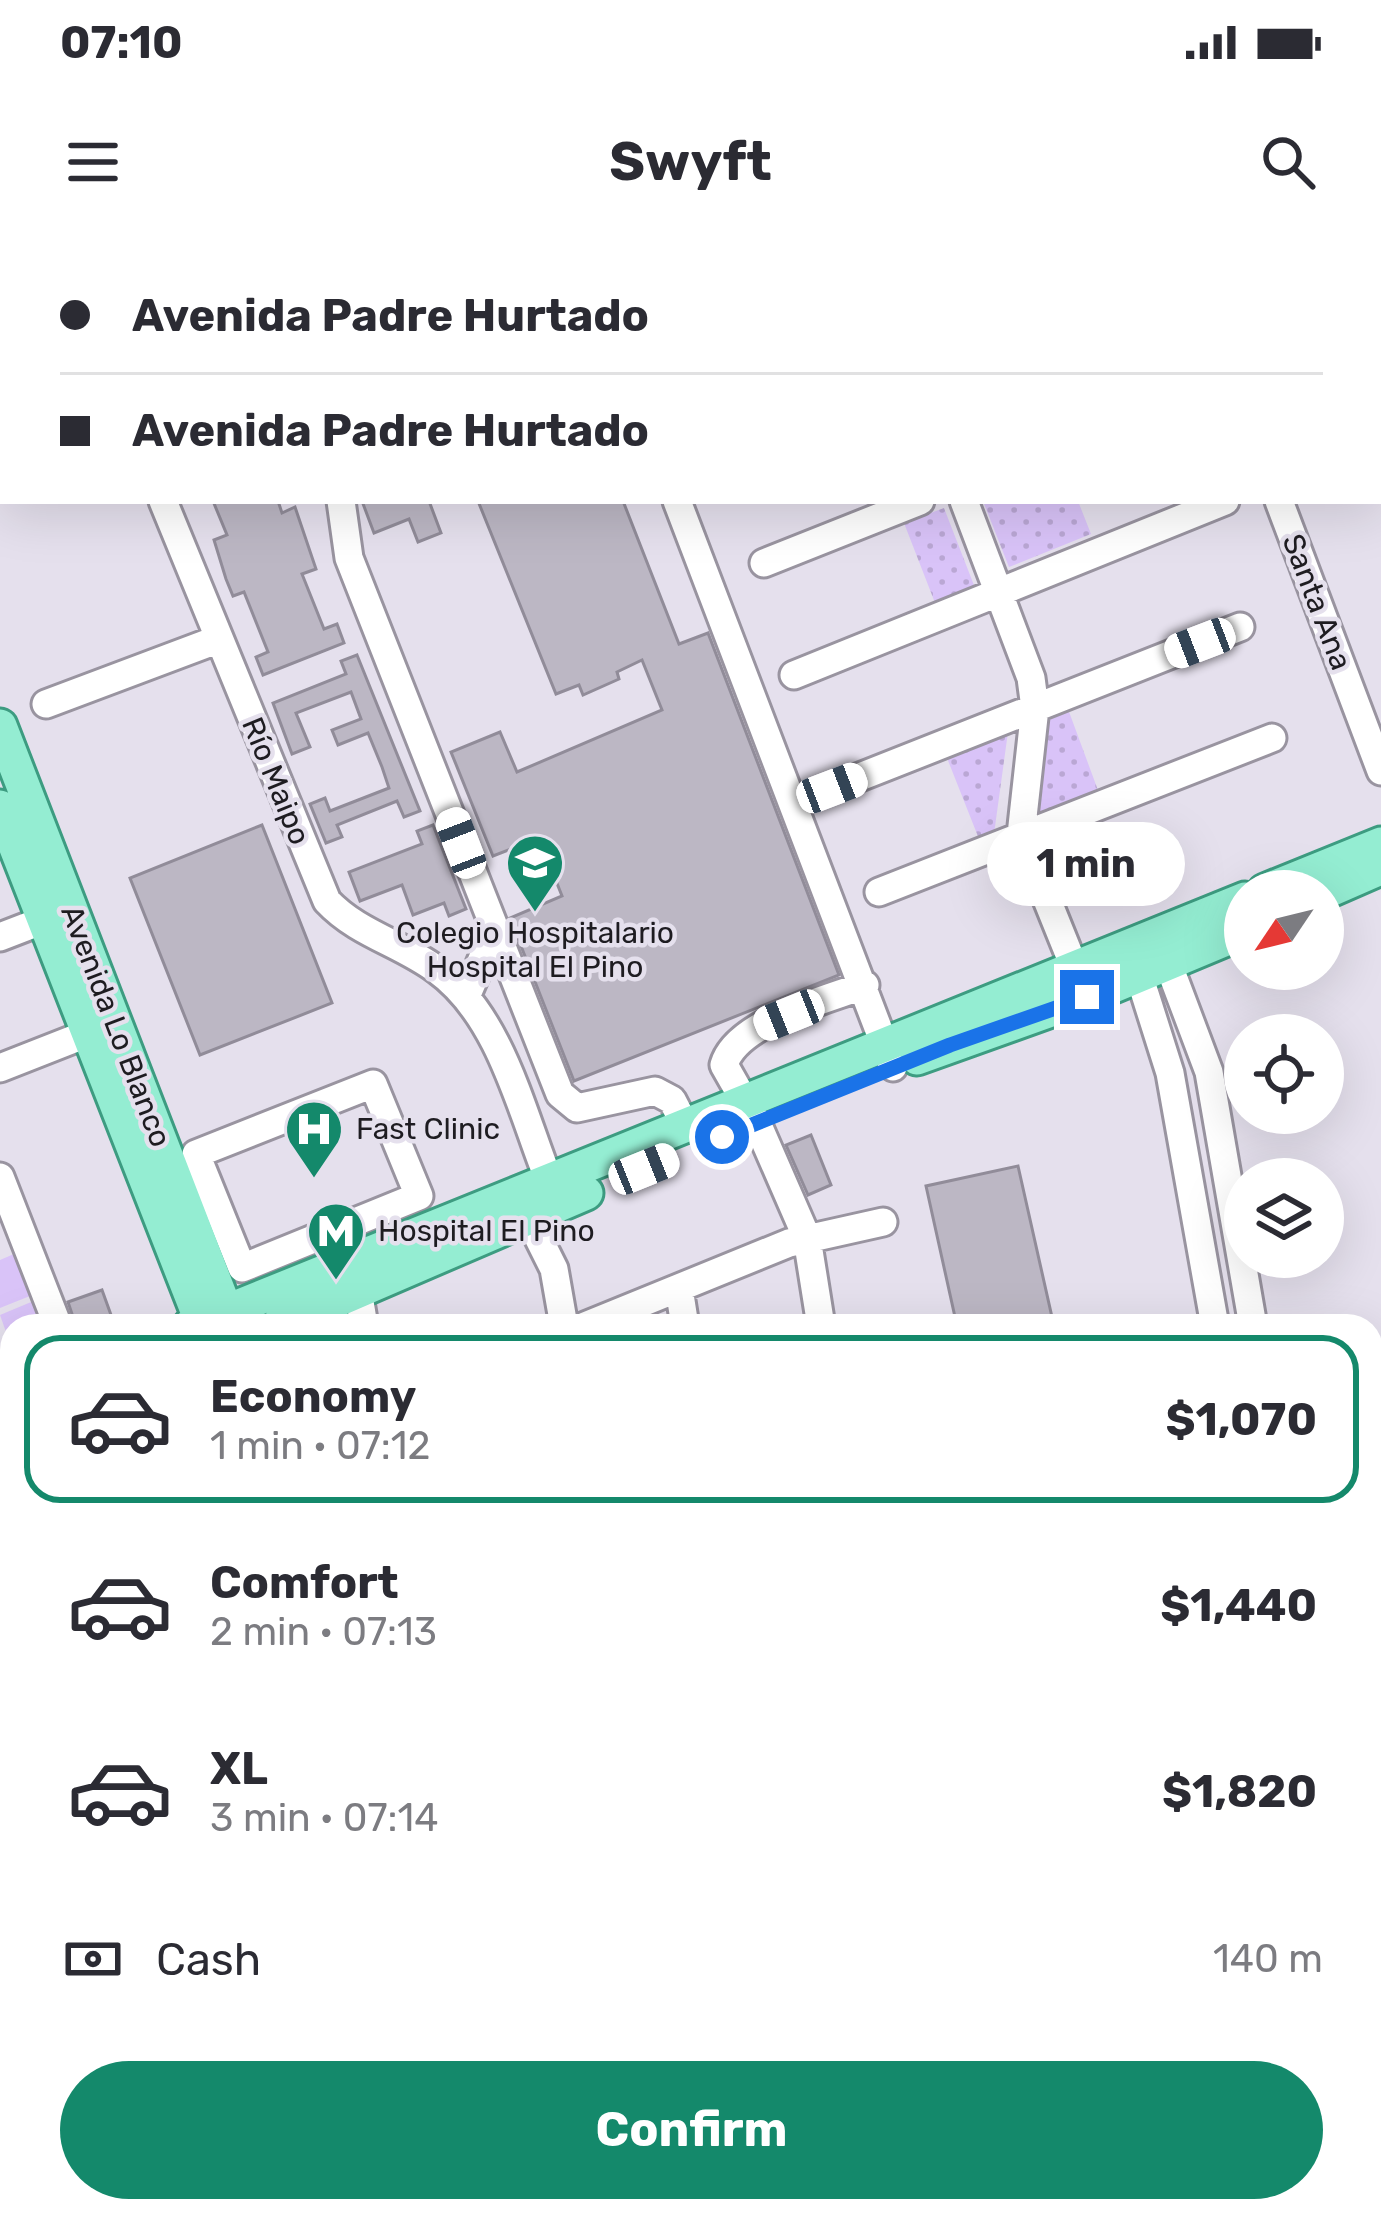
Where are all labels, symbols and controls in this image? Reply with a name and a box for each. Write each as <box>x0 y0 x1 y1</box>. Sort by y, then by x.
text: 07:10 <box>60 16 183 69</box>
icon: menu <box>60 129 126 195</box>
icon: search <box>1255 129 1321 195</box>
text: Swyft <box>609 130 772 194</box>
text: Avenida Padre Hurtado <box>132 289 649 342</box>
text: Avenida Padre Hurtado <box>132 404 649 457</box>
street label: Santa Ana <box>1275 529 1359 675</box>
car <box>1160 613 1240 673</box>
street label: Río Maipo <box>234 712 318 850</box>
car <box>792 758 872 818</box>
car <box>431 803 491 883</box>
callout: 1 min <box>988 823 1186 907</box>
school or university icon: Colegio Hospitalario Hospital El Pino <box>504 832 566 914</box>
text: 1 min <box>1036 841 1136 887</box>
north arrow <box>1224 870 1344 990</box>
map controls <box>1224 870 1344 1278</box>
street label: Avenida Lo Blanco <box>53 900 179 1152</box>
place label: Colegio Hospitalario Hospital El Pino <box>396 915 674 985</box>
route end <box>1060 970 1114 1024</box>
car <box>749 985 829 1045</box>
button: locate <box>1224 1014 1344 1134</box>
hospital icon: Fast Clinic <box>283 1098 345 1180</box>
route start <box>695 1110 749 1164</box>
place label: Fast Clinic <box>356 1111 500 1147</box>
car <box>604 1139 684 1199</box>
button: layers <box>1224 1158 1344 1278</box>
metro station icon: Hospital El Pino <box>305 1200 367 1282</box>
place label: Hospital El Pino <box>378 1213 595 1249</box>
icon: car <box>66 1365 174 1473</box>
text: Economy <box>210 1370 416 1423</box>
text: $1,070 <box>1165 1393 1317 1446</box>
text: 1 min · 07:12 <box>210 1423 430 1469</box>
icon: car <box>66 1551 174 1659</box>
text: Comfort <box>210 1556 399 1609</box>
text: $1,440 <box>1160 1579 1317 1632</box>
text: 2 min · 07:13 <box>210 1609 437 1655</box>
icon: car <box>66 1737 174 1845</box>
text: XL <box>210 1742 268 1795</box>
text: $1,820 <box>1162 1765 1317 1818</box>
text: 3 min · 07:14 <box>210 1795 438 1841</box>
icon: cash <box>60 1926 126 1992</box>
text: Cash <box>156 1933 261 1986</box>
text: 140 m <box>1213 1936 1323 1982</box>
button: Confirm <box>60 2061 1323 2199</box>

